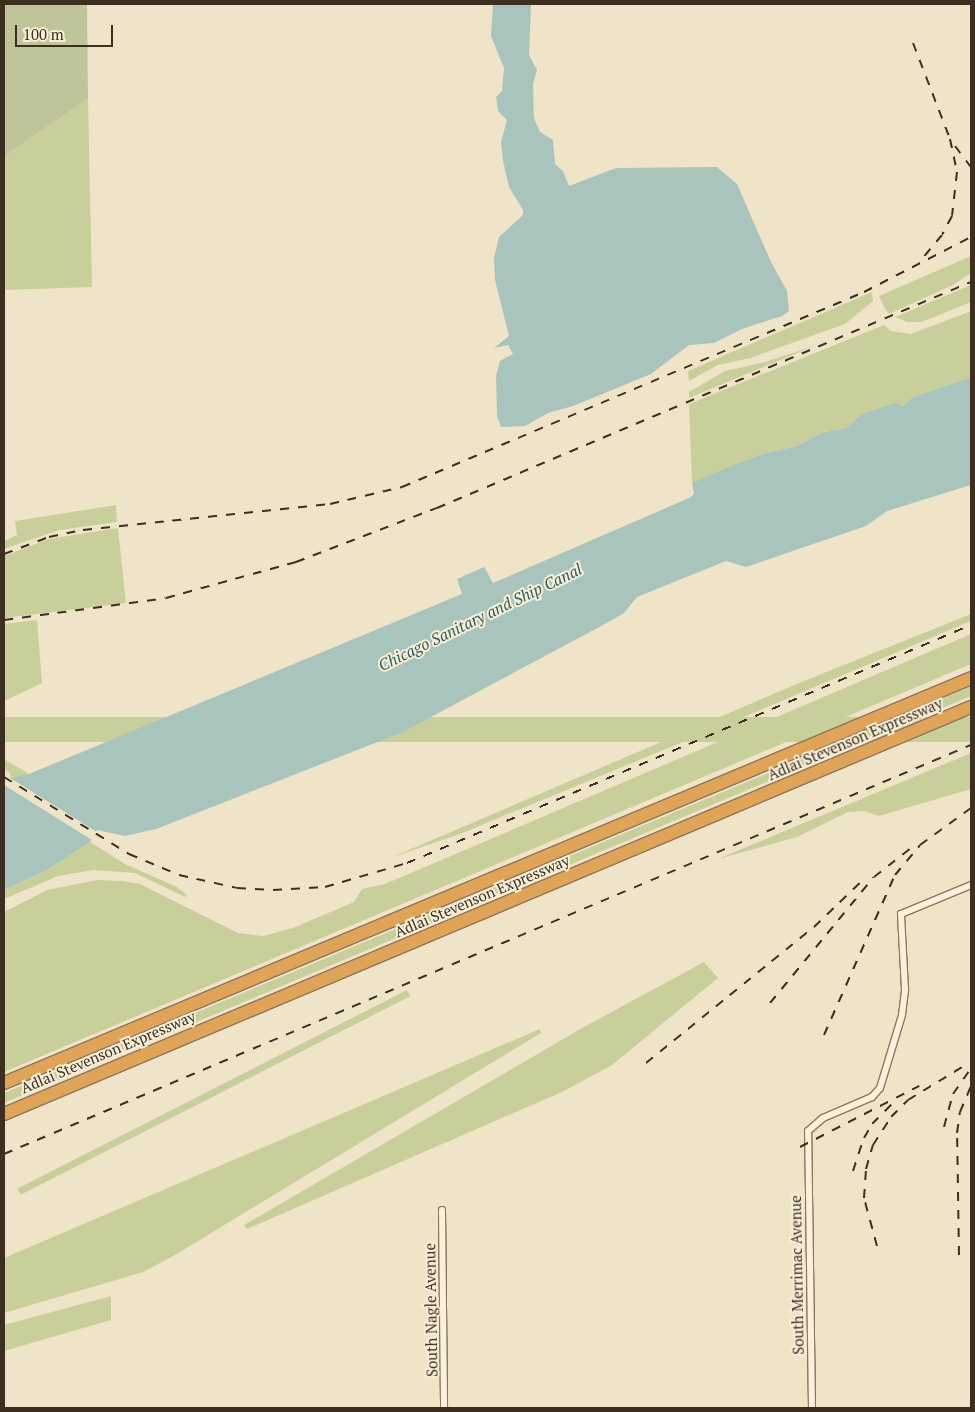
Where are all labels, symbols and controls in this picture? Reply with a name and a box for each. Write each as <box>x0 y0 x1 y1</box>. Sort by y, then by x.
scale bar <box>18 15 115 47</box>
text: 100 m <box>23 24 64 44</box>
water label: Chicago Sanitary and Ship Canal <box>375 559 585 675</box>
street label: Adlai Stevenson Expressway <box>765 694 945 784</box>
street label: Adlai Stevenson Expressway <box>392 851 572 941</box>
street label: Adlai Stevenson Expressway <box>18 1007 198 1097</box>
street label: South Merrimac Avenue <box>787 1195 807 1355</box>
street label: South Nagle Avenue <box>421 1243 441 1377</box>

